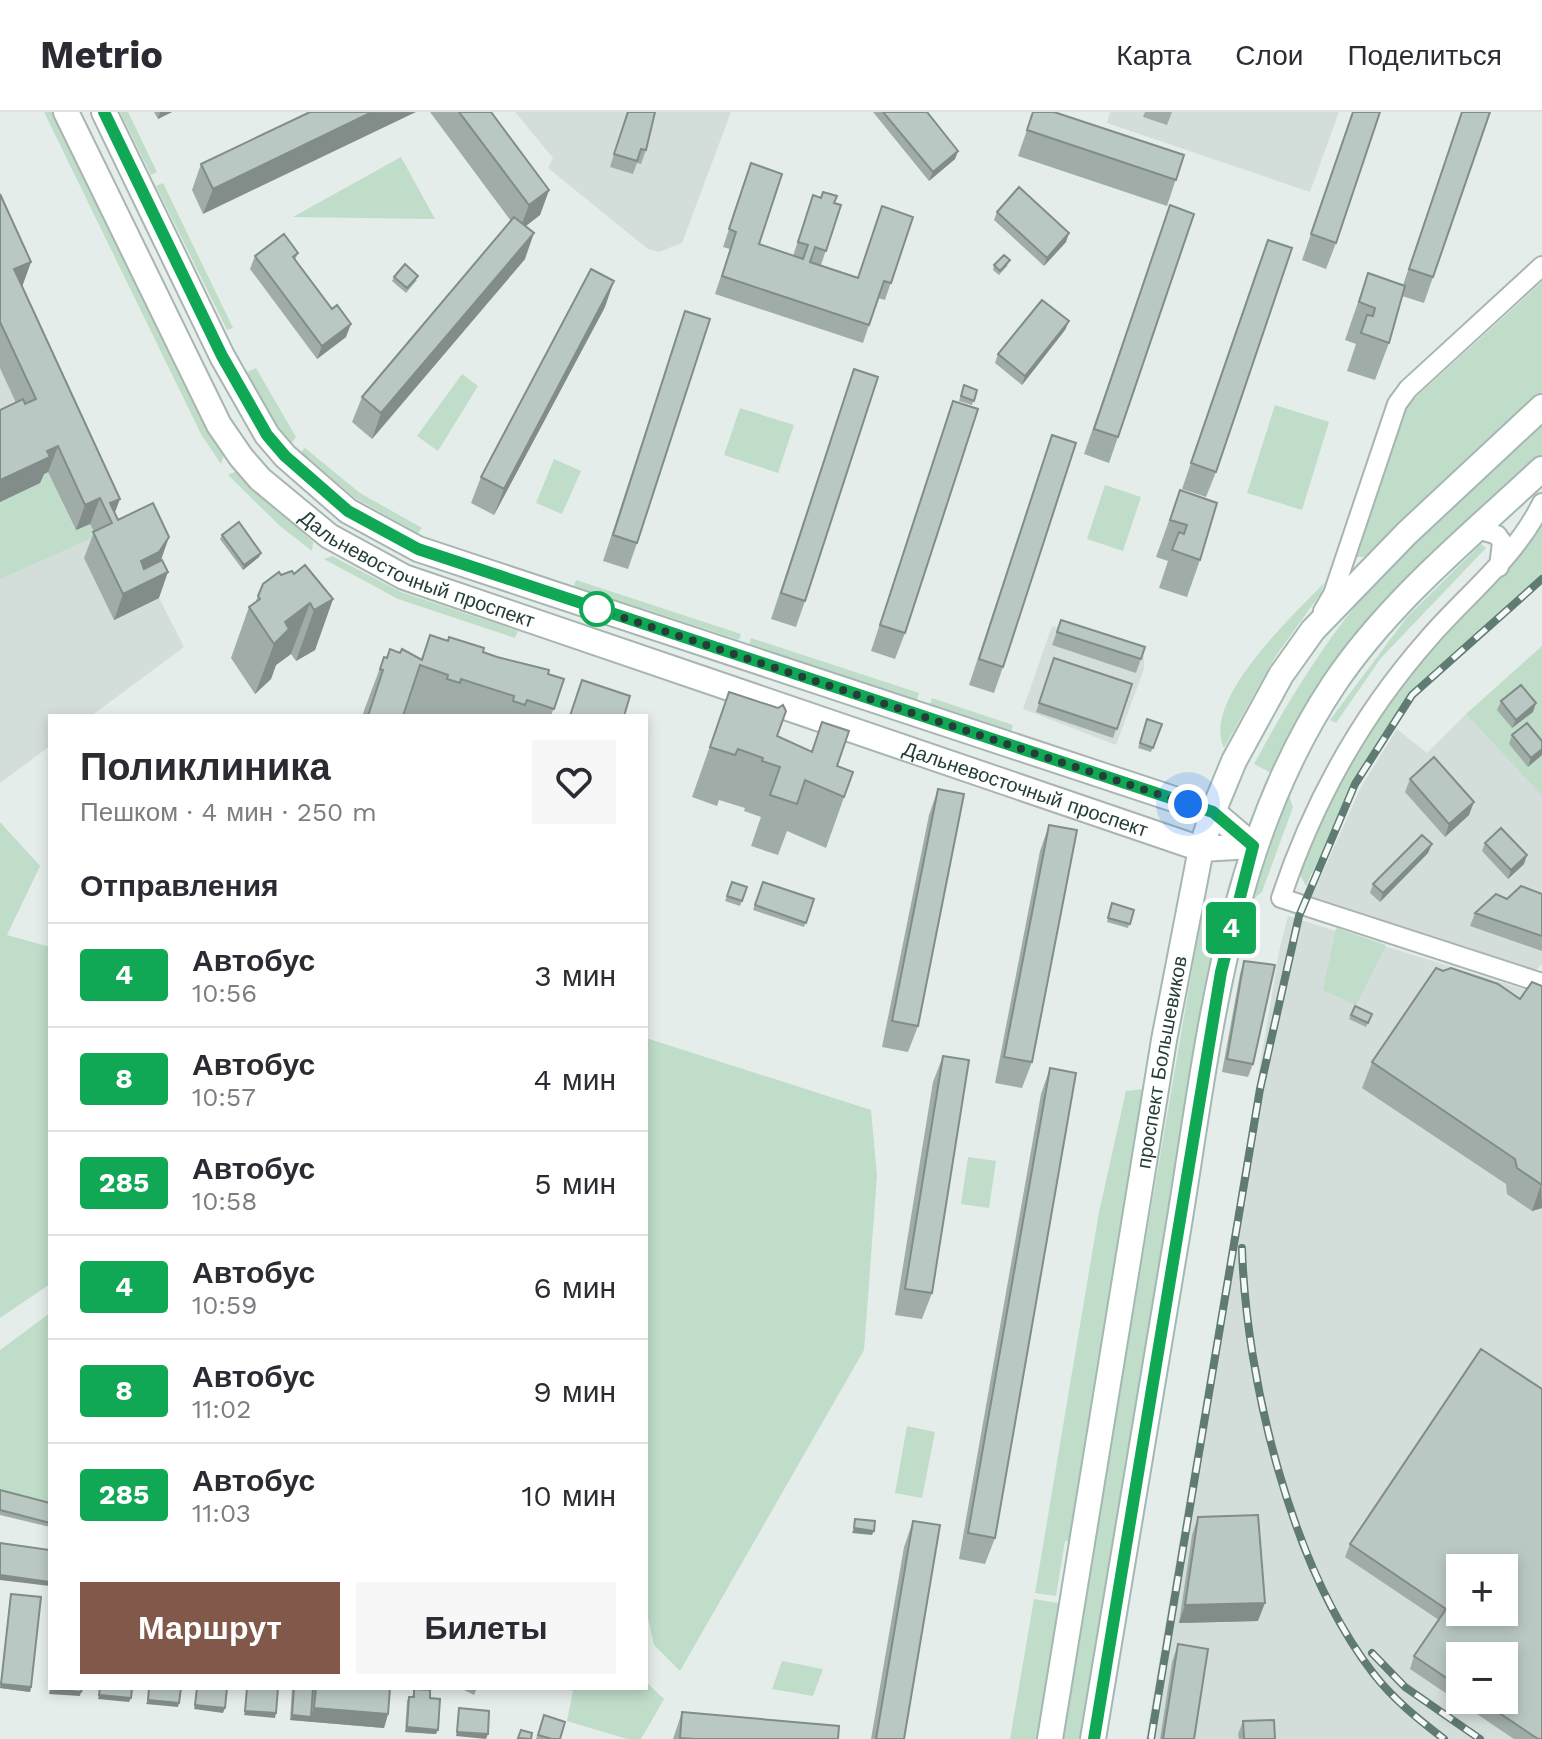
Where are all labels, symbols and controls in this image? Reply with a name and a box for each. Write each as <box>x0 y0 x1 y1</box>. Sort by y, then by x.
text: Metrio <box>40 33 163 77</box>
text: Карта <box>1116 39 1191 72</box>
text: Слои <box>1235 39 1303 72</box>
text: Поделиться <box>1347 39 1502 72</box>
street label: Дальневосточный проспект <box>295 505 538 633</box>
unlabelled marker <box>580 592 614 626</box>
street label: Дальневосточный проспект <box>900 736 1151 842</box>
button: heart <box>532 740 616 824</box>
text: Поликлиника <box>80 745 331 789</box>
your location <box>1168 784 1208 824</box>
text: Пешком · 4 мин · 250 m <box>80 797 377 827</box>
text: Отправления <box>80 868 279 903</box>
line badge: 4 <box>1205 902 1257 954</box>
text: 4 <box>1222 911 1240 944</box>
text: Автобус <box>192 943 315 978</box>
street label: проспект Большевиков <box>1131 954 1192 1170</box>
text: 4 <box>115 958 133 991</box>
text: 3 мин <box>534 958 616 993</box>
text: 10:56 <box>192 978 257 1008</box>
text: Автобус <box>192 1047 315 1082</box>
text: 8 <box>115 1062 133 1095</box>
text: 4 мин <box>533 1062 616 1097</box>
text: 10:57 <box>192 1082 256 1112</box>
text: Автобус <box>192 1151 315 1186</box>
text: 285 <box>99 1166 149 1199</box>
text: 5 мин <box>534 1166 616 1201</box>
text: 10:58 <box>192 1186 257 1216</box>
text: Автобус <box>192 1255 315 1290</box>
text: 4 <box>115 1270 133 1303</box>
text: 6 мин <box>534 1270 616 1305</box>
text: 10:59 <box>192 1290 257 1320</box>
text: Автобус <box>192 1359 315 1394</box>
text: 8 <box>115 1374 133 1407</box>
text: 9 мин <box>533 1374 616 1409</box>
text: 11:02 <box>192 1394 251 1424</box>
text: Автобус <box>192 1463 315 1498</box>
text: 285 <box>99 1478 149 1511</box>
text: 10 мин <box>521 1478 616 1513</box>
text: 11:03 <box>192 1498 251 1528</box>
map controls <box>1446 1554 1518 1714</box>
button: + <box>1446 1554 1518 1626</box>
button: Маршрут <box>80 1582 340 1674</box>
button: Билеты <box>356 1582 616 1674</box>
button: − <box>1446 1642 1518 1714</box>

